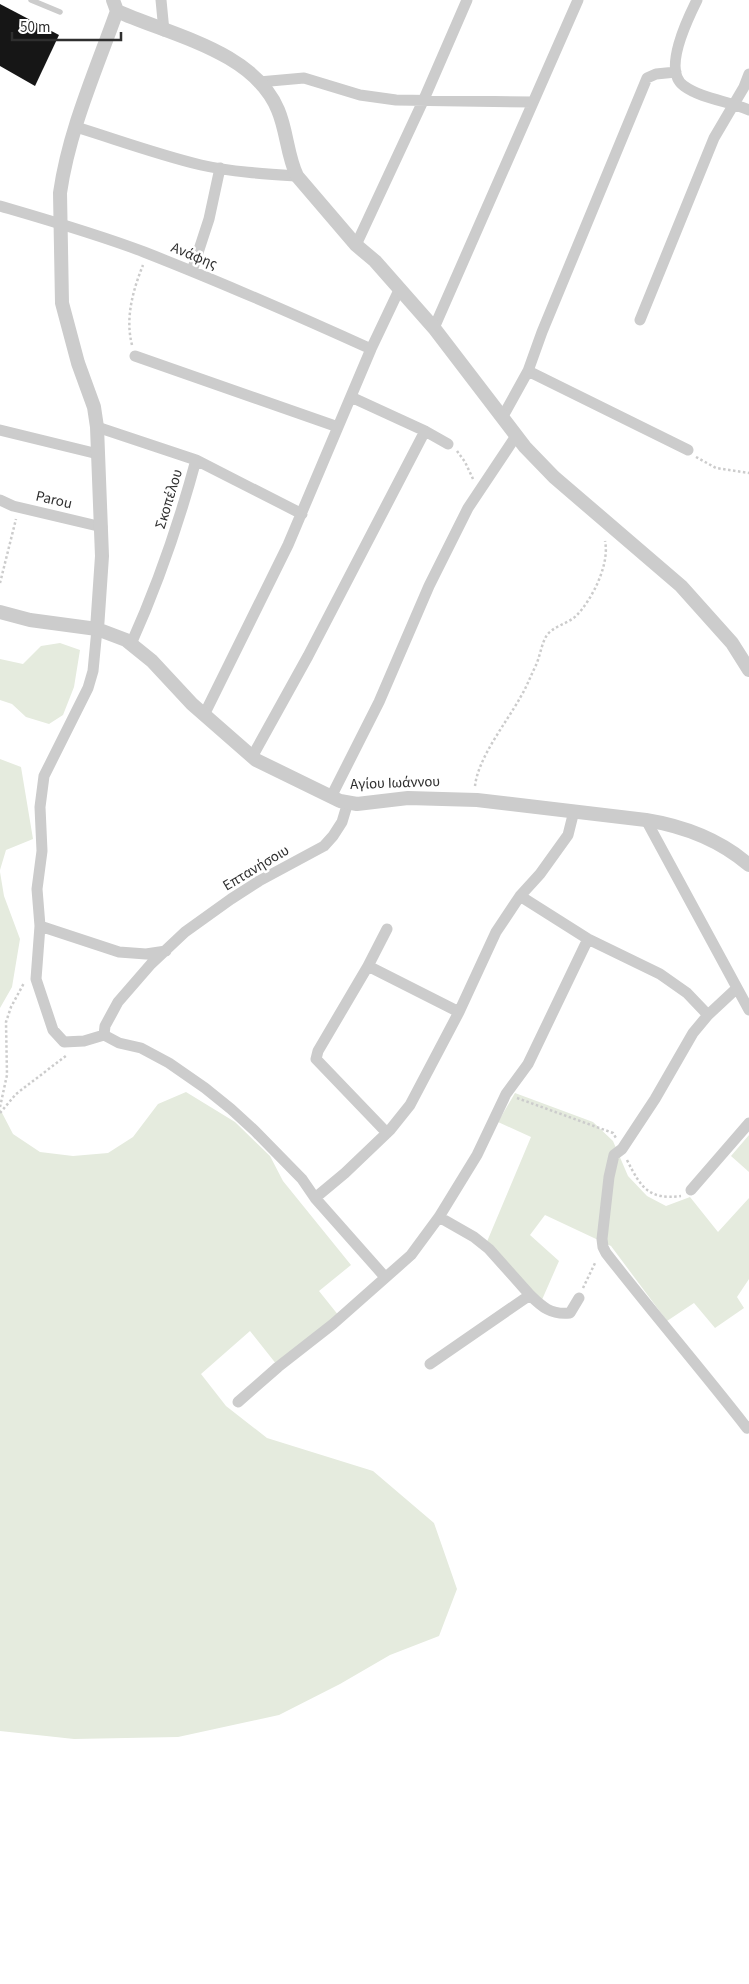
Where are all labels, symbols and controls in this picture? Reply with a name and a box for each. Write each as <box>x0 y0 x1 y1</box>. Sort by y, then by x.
scale bar <box>12 10 121 42</box>
text: 50 m <box>20 17 50 38</box>
street label: Ανάφης <box>168 237 221 275</box>
street label: Σκοπέλου <box>150 466 188 532</box>
street label: Parou <box>34 486 74 514</box>
street label: Αγίου Ιωάννου <box>350 771 440 795</box>
street label: Επτανήσοιυ <box>219 840 293 896</box>

